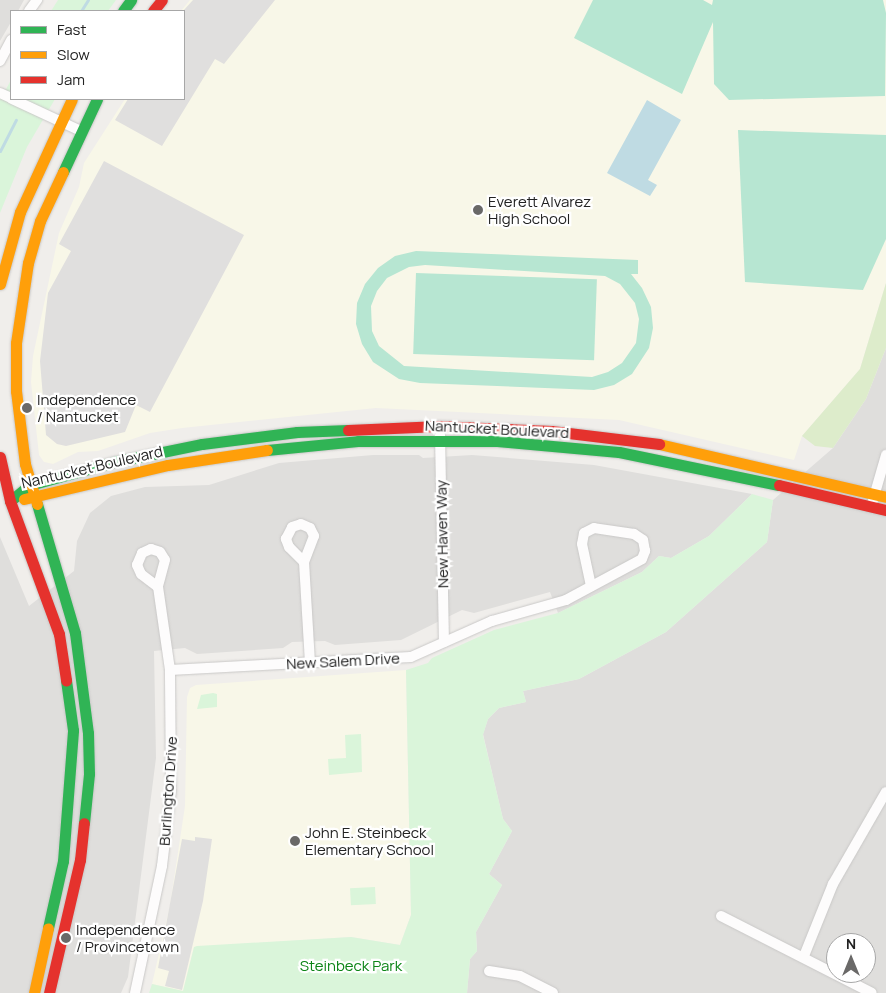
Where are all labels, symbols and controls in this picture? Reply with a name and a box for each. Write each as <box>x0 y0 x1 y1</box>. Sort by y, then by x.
legend <box>10 10 185 100</box>
text: Fast <box>57 19 86 40</box>
text: Slow <box>57 44 90 65</box>
text: Jam <box>57 69 85 90</box>
place label: Everett Alvarez High School <box>488 192 591 227</box>
marker: Everett Alvarez High School <box>472 204 484 216</box>
place label: Independence / Nantucket <box>37 390 136 425</box>
marker: Independence / Nantucket <box>21 402 33 414</box>
street label: Nantucket Boulevard <box>424 416 570 442</box>
street label: Nantucket Boulevard <box>20 442 164 492</box>
street label: New Haven Way <box>432 480 452 588</box>
street label: New Salem Drive <box>286 649 400 673</box>
street label: Burlington Drive <box>155 736 181 846</box>
place label: John E. Steinbeck Elementary School <box>305 823 434 858</box>
marker: John E. Steinbeck Elementary School <box>289 835 301 847</box>
place label: Independence / Provincetown <box>76 920 179 955</box>
marker: Independence / Provincetown <box>60 932 72 944</box>
north arrow <box>826 933 876 983</box>
text: N <box>846 934 856 953</box>
park label: Steinbeck Park <box>300 957 402 975</box>

